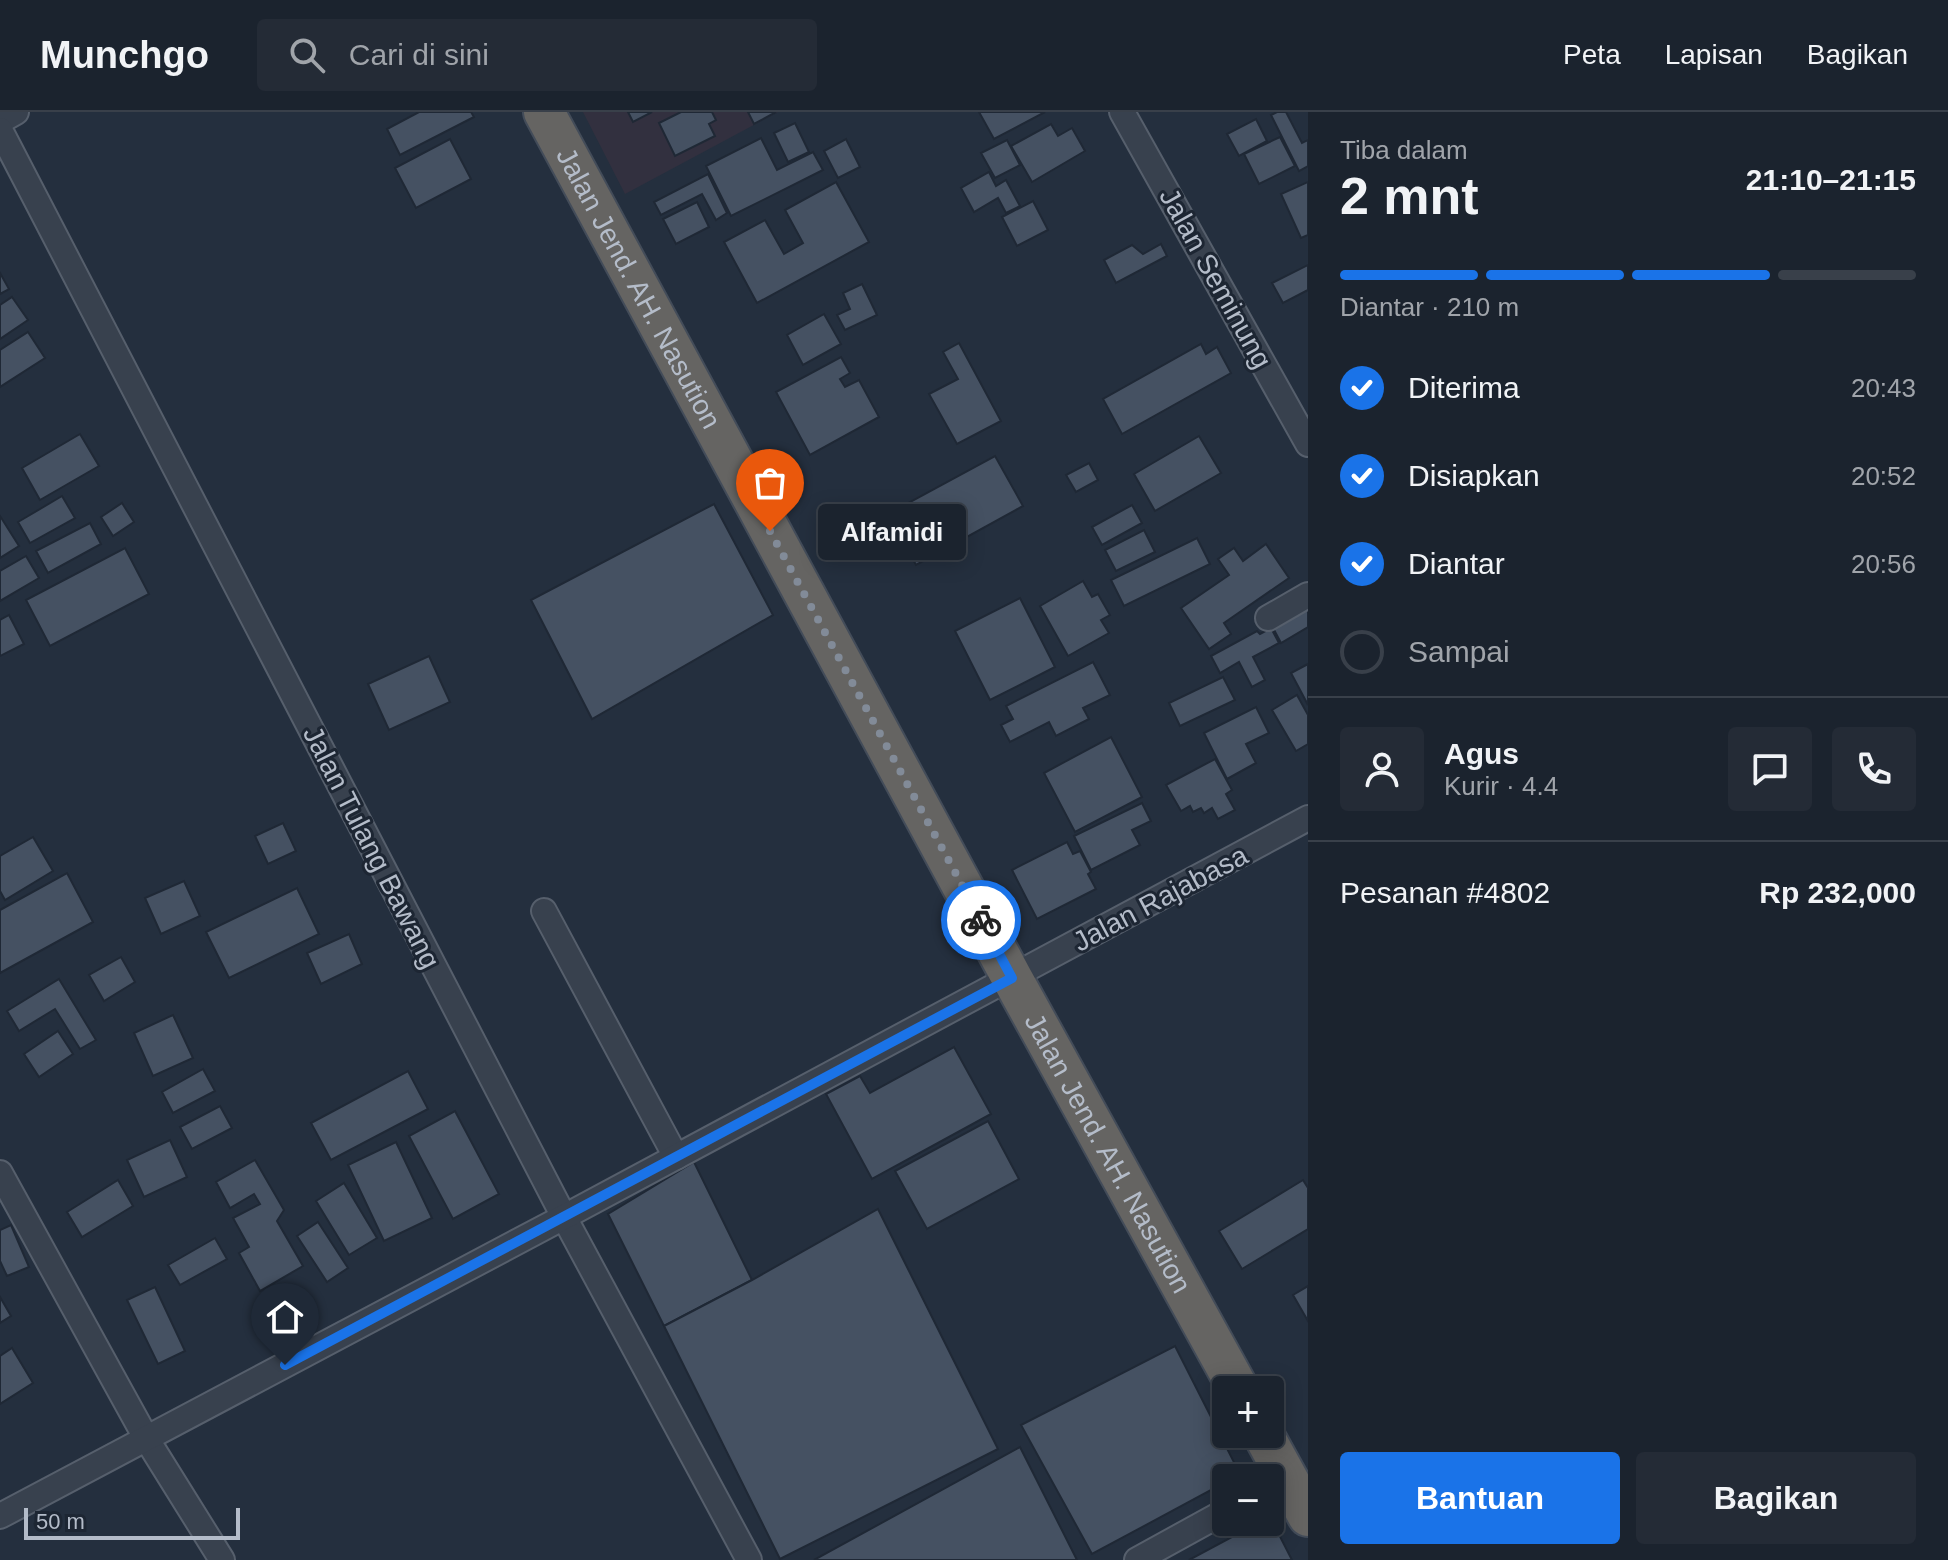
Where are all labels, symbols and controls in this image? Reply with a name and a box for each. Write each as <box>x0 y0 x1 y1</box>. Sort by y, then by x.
search box <box>257 19 817 91</box>
icon: search <box>285 33 329 77</box>
text: Munchgo <box>40 34 209 76</box>
text: Cari di sini <box>349 38 489 71</box>
text: Peta <box>1563 39 1621 70</box>
text: Lapisan <box>1665 39 1763 70</box>
text: Bagikan <box>1807 39 1908 70</box>
text: Tiba dalam <box>1340 135 1468 165</box>
street label: Jalan Jend. AH. Nasution <box>550 142 727 434</box>
text: 21:10–21:15 <box>1746 163 1916 196</box>
text: 2 mnt <box>1340 167 1479 225</box>
street label: Jalan Seminung <box>1153 183 1278 374</box>
text: Diantar · 210 m <box>1340 292 1519 322</box>
icon: check <box>1340 366 1384 410</box>
text: Diterima <box>1408 371 1520 404</box>
text: 20:43 <box>1851 373 1916 403</box>
pin <box>736 449 804 531</box>
icon: check <box>1340 454 1384 498</box>
text: Disiapkan <box>1408 459 1540 492</box>
icon: bag <box>748 461 792 505</box>
text: 20:52 <box>1851 461 1916 491</box>
callout: Alfamidi <box>818 503 966 559</box>
text: Alfamidi <box>841 517 943 547</box>
icon: check <box>1340 542 1384 586</box>
text: Diantar <box>1408 547 1505 580</box>
text: 20:56 <box>1851 549 1916 579</box>
text: Sampai <box>1408 635 1510 668</box>
street label: Jalan Tulang Bawang <box>297 721 446 974</box>
button: person <box>1340 727 1424 811</box>
button: chat <box>1728 727 1812 811</box>
button: phone <box>1832 727 1916 811</box>
text: Agus <box>1444 737 1519 770</box>
text: Kurir · 4.4 <box>1444 771 1558 801</box>
street label: Jalan Rajabasa <box>1068 839 1253 957</box>
text: Pesanan #4802 <box>1340 876 1550 909</box>
text: Rp 232,000 <box>1759 876 1916 909</box>
courier <box>941 880 1021 960</box>
icon: bike <box>959 898 1003 942</box>
street label: Jalan Jend. AH. Nasution <box>1018 1008 1197 1298</box>
pin <box>251 1283 319 1365</box>
icon: home <box>263 1295 307 1339</box>
map controls <box>1212 1376 1284 1536</box>
button: + <box>1212 1376 1284 1448</box>
button: Bantuan <box>1340 1452 1620 1544</box>
button: Bagikan <box>1636 1452 1916 1544</box>
button: − <box>1212 1464 1284 1536</box>
scale bar <box>24 1504 240 1540</box>
text: 50 m <box>36 1509 85 1534</box>

